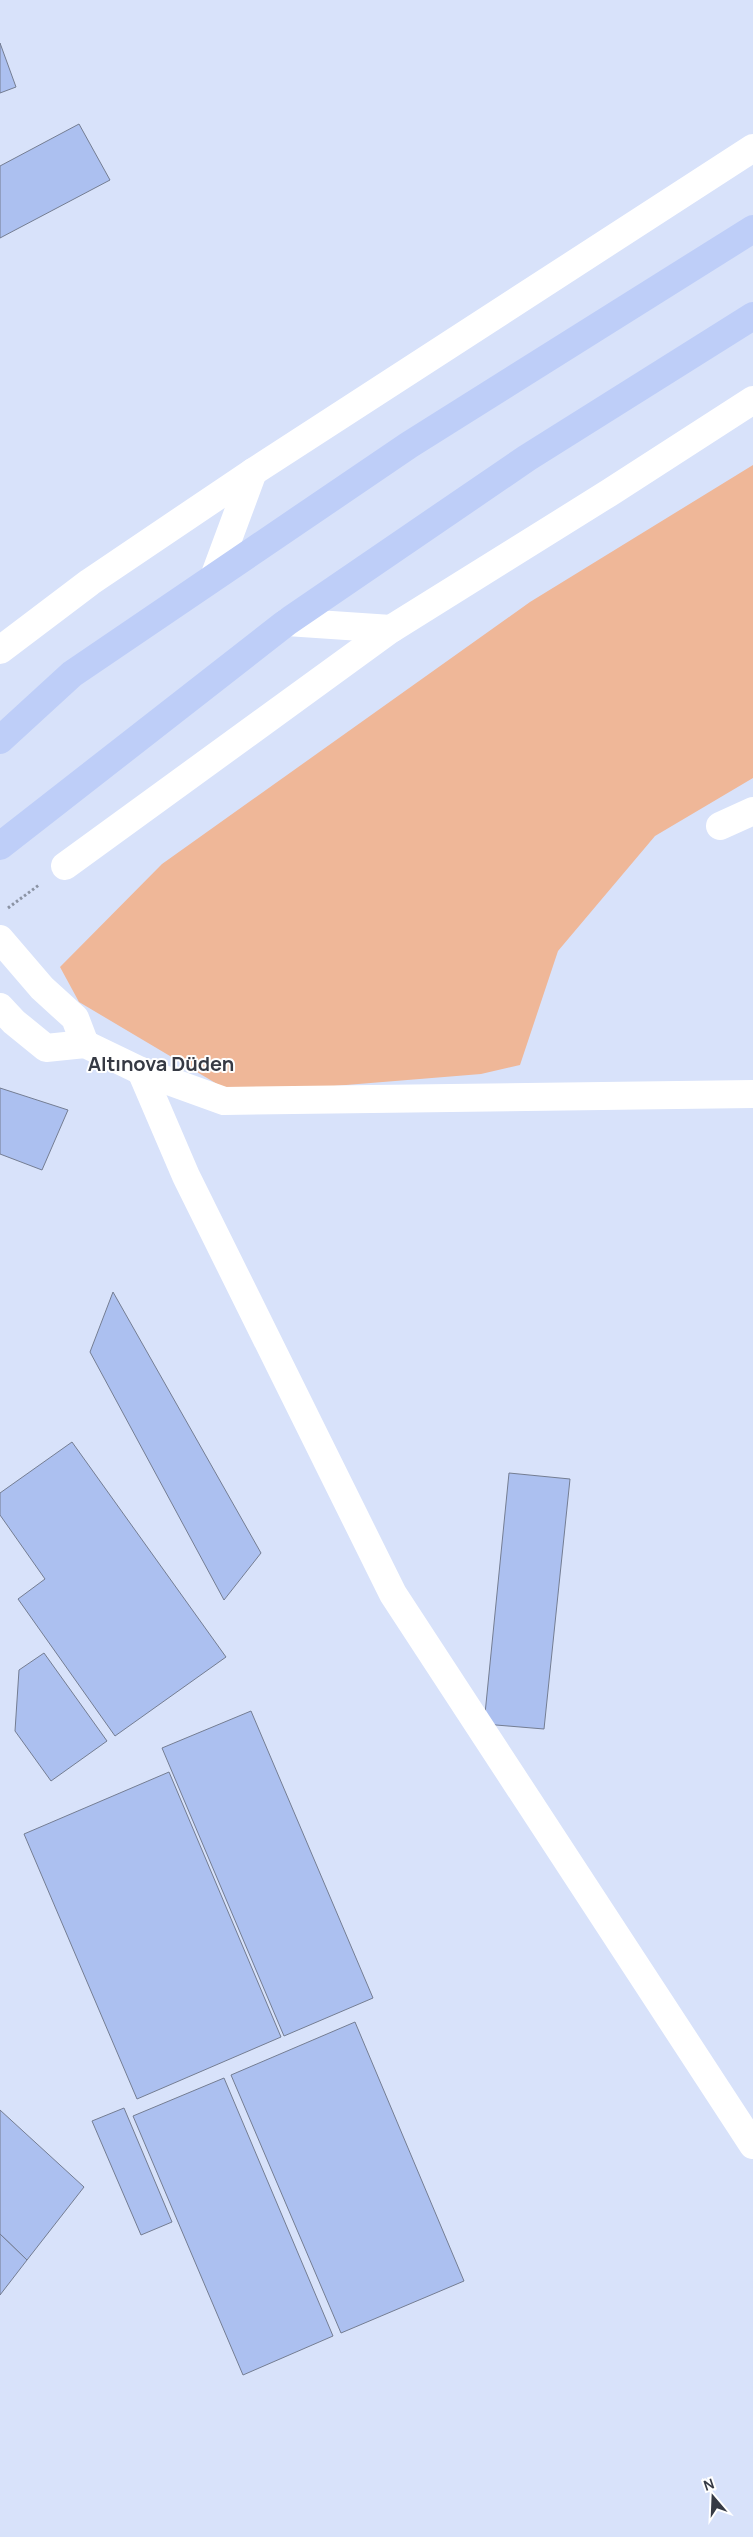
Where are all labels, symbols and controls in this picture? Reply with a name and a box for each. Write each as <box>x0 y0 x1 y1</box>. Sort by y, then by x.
district label: Altınova Düden <box>88 1050 234 1077</box>
north arrow <box>688 2472 738 2522</box>
text: N <box>701 2474 716 2495</box>

